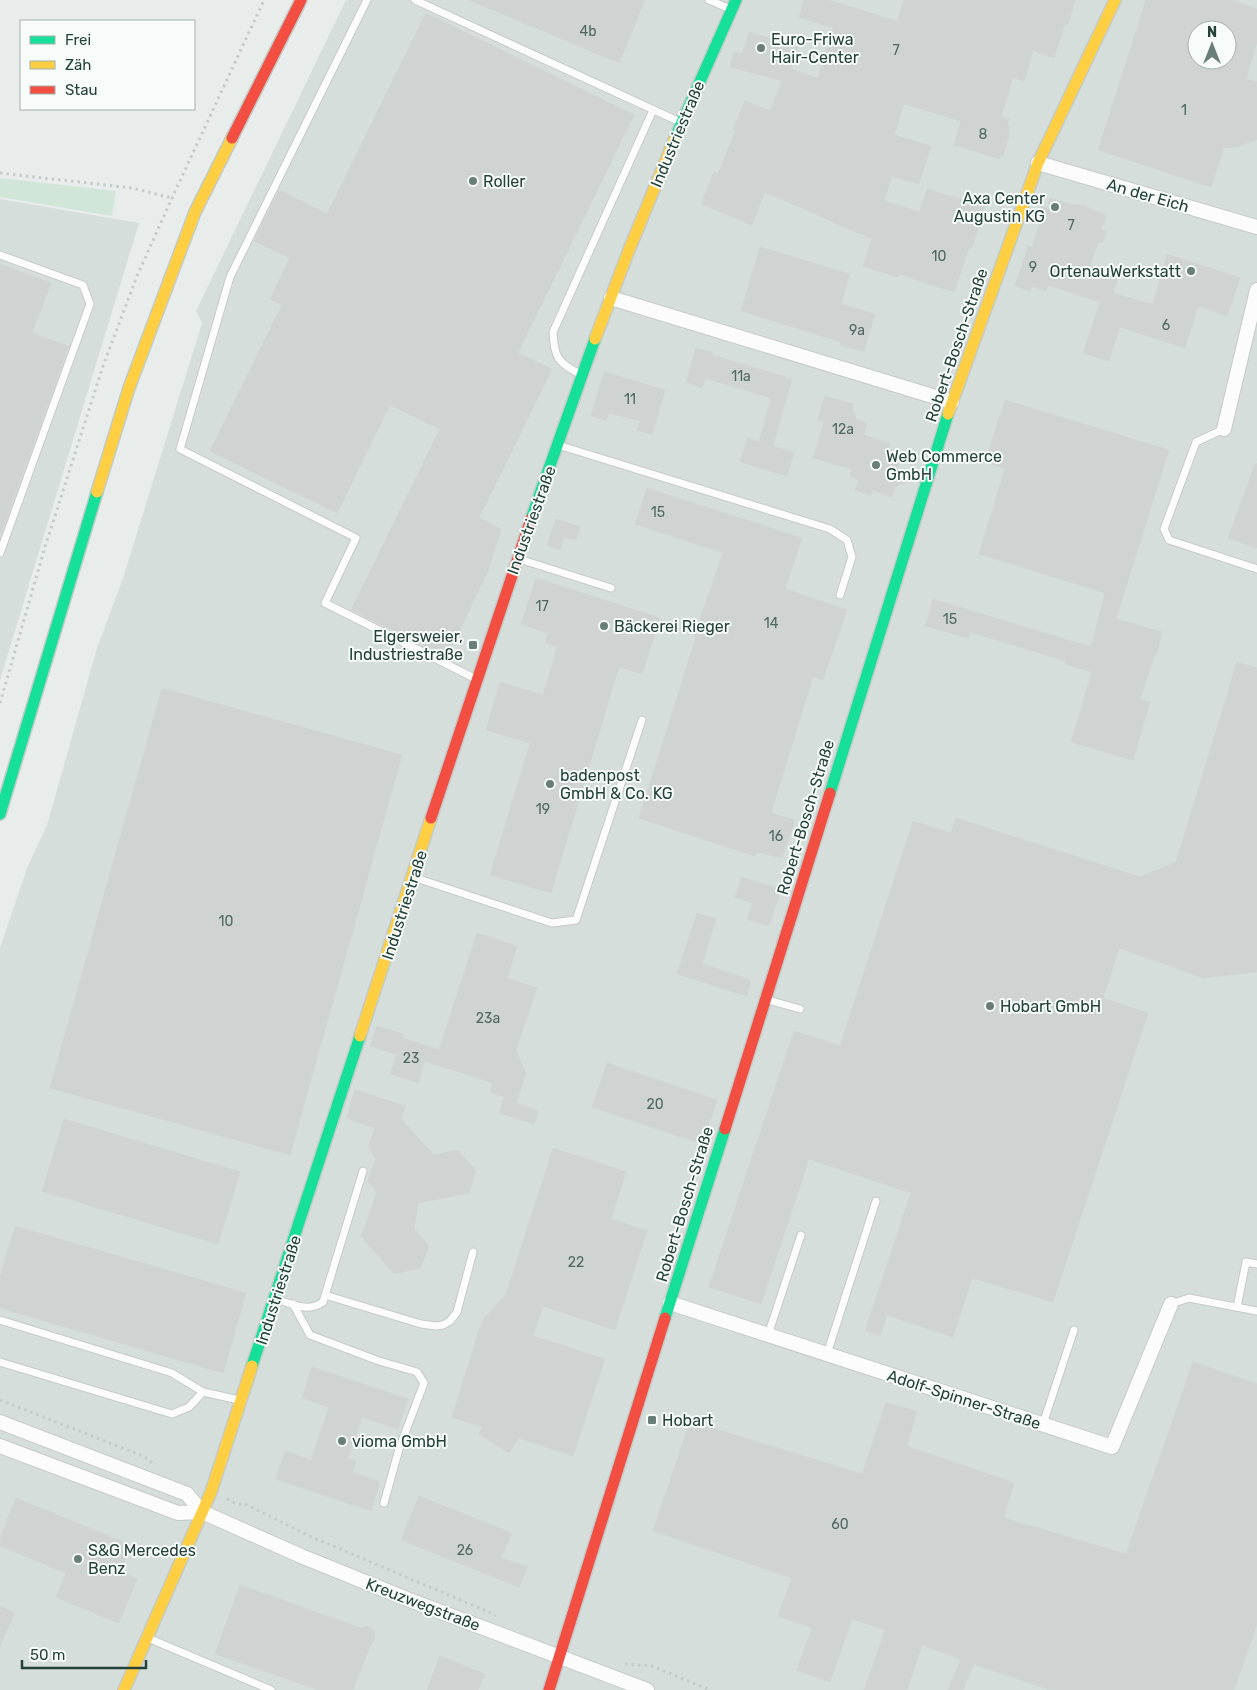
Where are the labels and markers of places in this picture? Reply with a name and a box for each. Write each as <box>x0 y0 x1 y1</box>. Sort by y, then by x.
place label: Euro-Friwa Hair-Center <box>771 30 859 67</box>
marker: Euro-Friwa Hair-Center <box>755 42 767 54</box>
place label: Roller <box>483 172 525 191</box>
marker: Roller <box>467 175 479 187</box>
place label: Axa Center Augustin KG <box>954 189 1045 226</box>
marker: Axa Center Augustin KG <box>1049 201 1061 213</box>
place label: OrtenauWerkstatt <box>1050 262 1181 281</box>
marker: OrtenauWerkstatt <box>1185 265 1197 277</box>
place label: Web Commerce GmbH <box>886 447 1002 484</box>
marker: Web Commerce GmbH <box>870 459 882 471</box>
place label: Bäckerei Rieger <box>614 617 730 636</box>
marker: Bäckerei Rieger <box>598 620 610 632</box>
place label: Elgersweier, Industriestraße <box>349 627 463 664</box>
marker: Elgersweier, Industriestraße <box>467 639 479 651</box>
place label: badenpost GmbH & Co. KG <box>560 766 673 803</box>
marker: badenpost GmbH & Co. KG <box>544 778 556 790</box>
place label: Hobart GmbH <box>1000 997 1101 1016</box>
marker: Hobart GmbH <box>984 1000 996 1012</box>
place label: Hobart <box>662 1411 713 1430</box>
marker: Hobart <box>646 1414 658 1426</box>
place label: vioma GmbH <box>352 1432 447 1451</box>
marker: vioma GmbH <box>336 1435 348 1447</box>
place label: S&G Mercedes Benz <box>88 1541 196 1578</box>
marker: S&G Mercedes Benz <box>72 1553 84 1565</box>

